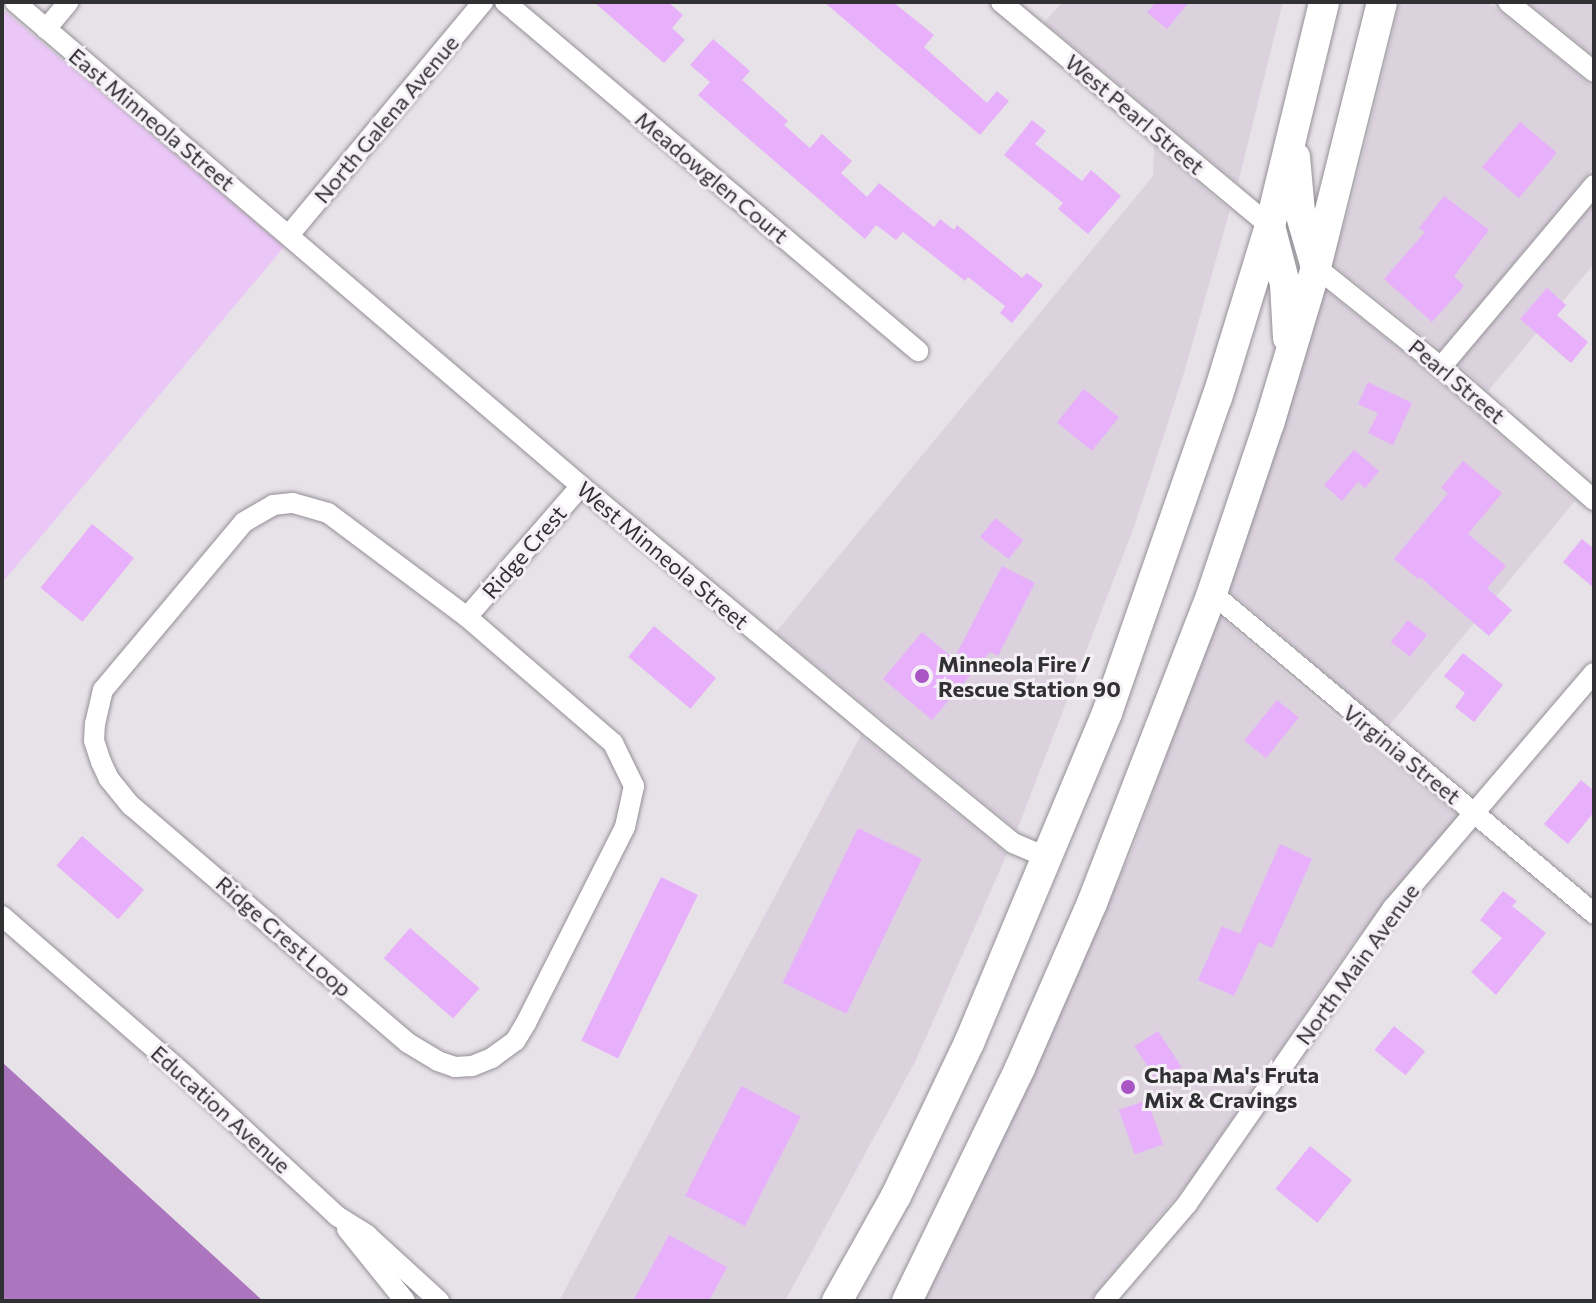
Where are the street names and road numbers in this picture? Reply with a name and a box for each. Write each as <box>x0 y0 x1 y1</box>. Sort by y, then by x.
street label: North Galena Avenue <box>308 30 464 208</box>
street label: East Minneola Street <box>64 42 240 196</box>
street label: West Pearl Street <box>1060 48 1210 180</box>
street label: Meadowglen Court <box>630 105 794 249</box>
street label: Pearl Street <box>1404 333 1510 429</box>
street label: West Minneola Street <box>572 476 754 634</box>
street label: Ridge Crest <box>476 500 572 604</box>
street label: Virginia Street <box>1338 699 1466 809</box>
street label: Ridge Crest Loop <box>211 870 357 1002</box>
street label: North Main Avenue <box>1290 878 1424 1050</box>
street label: Education Avenue <box>146 1040 296 1178</box>

